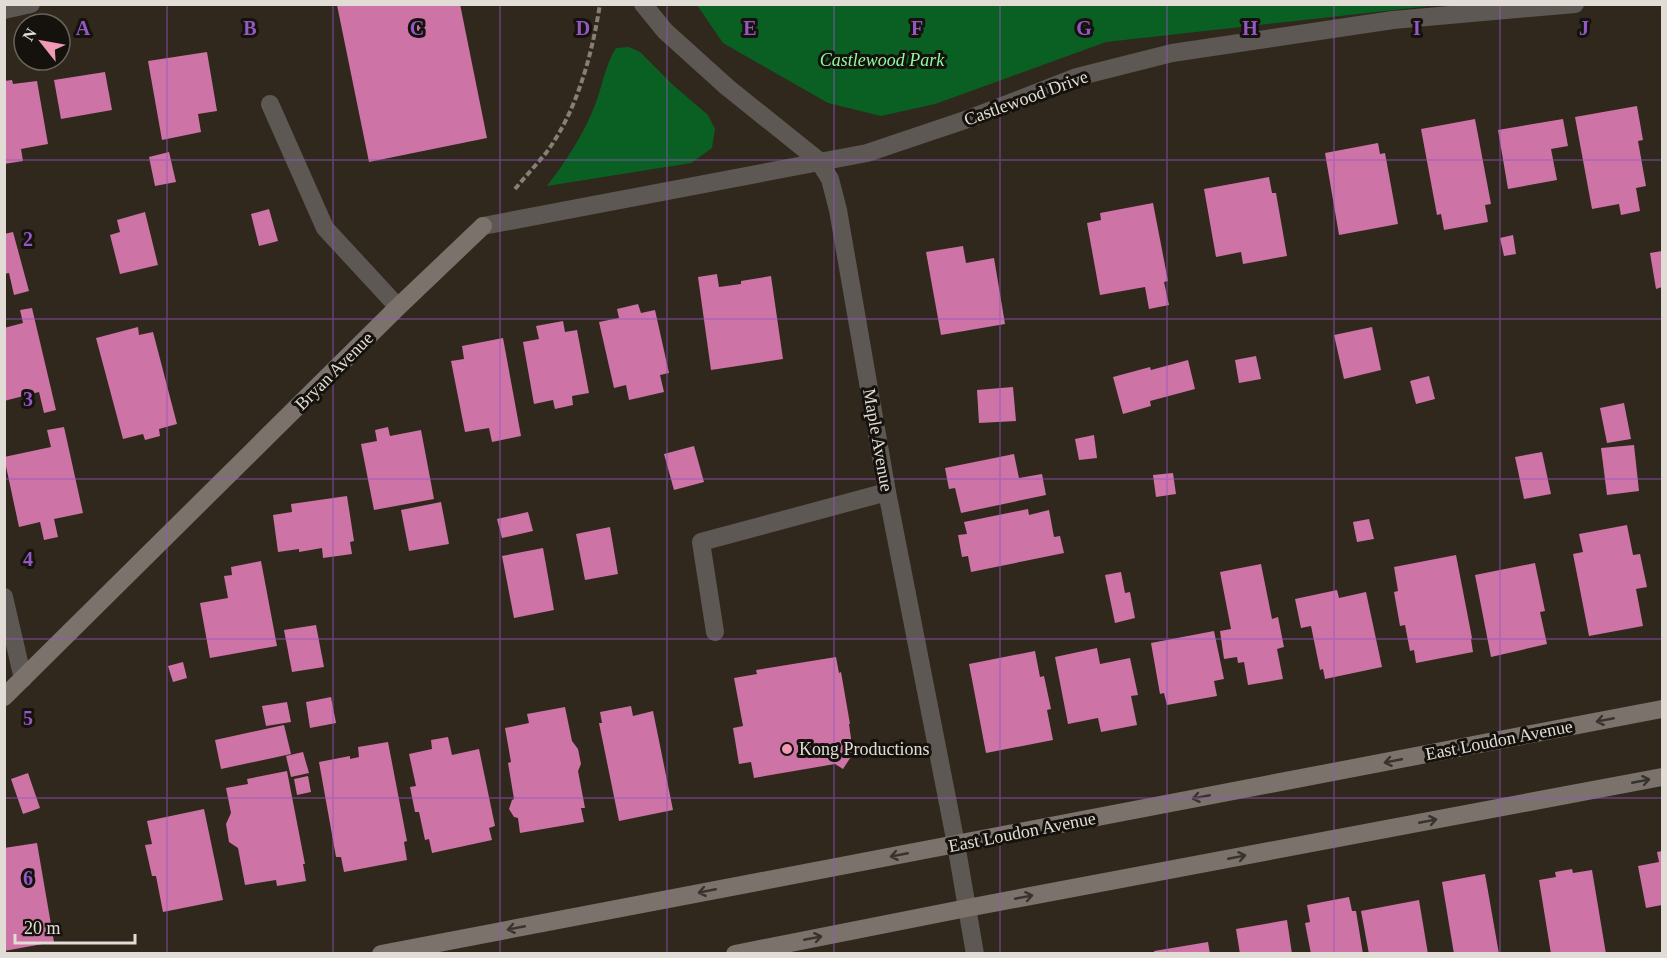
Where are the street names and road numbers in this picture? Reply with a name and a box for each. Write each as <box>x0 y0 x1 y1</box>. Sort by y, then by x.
street label: Castlewood Drive <box>961 66 1091 130</box>
street label: Bryan Avenue <box>291 328 377 414</box>
street label: Maple Avenue <box>859 387 897 493</box>
street label: East Loudon Avenue <box>1424 716 1574 764</box>
street label: East Loudon Avenue <box>947 808 1097 856</box>

